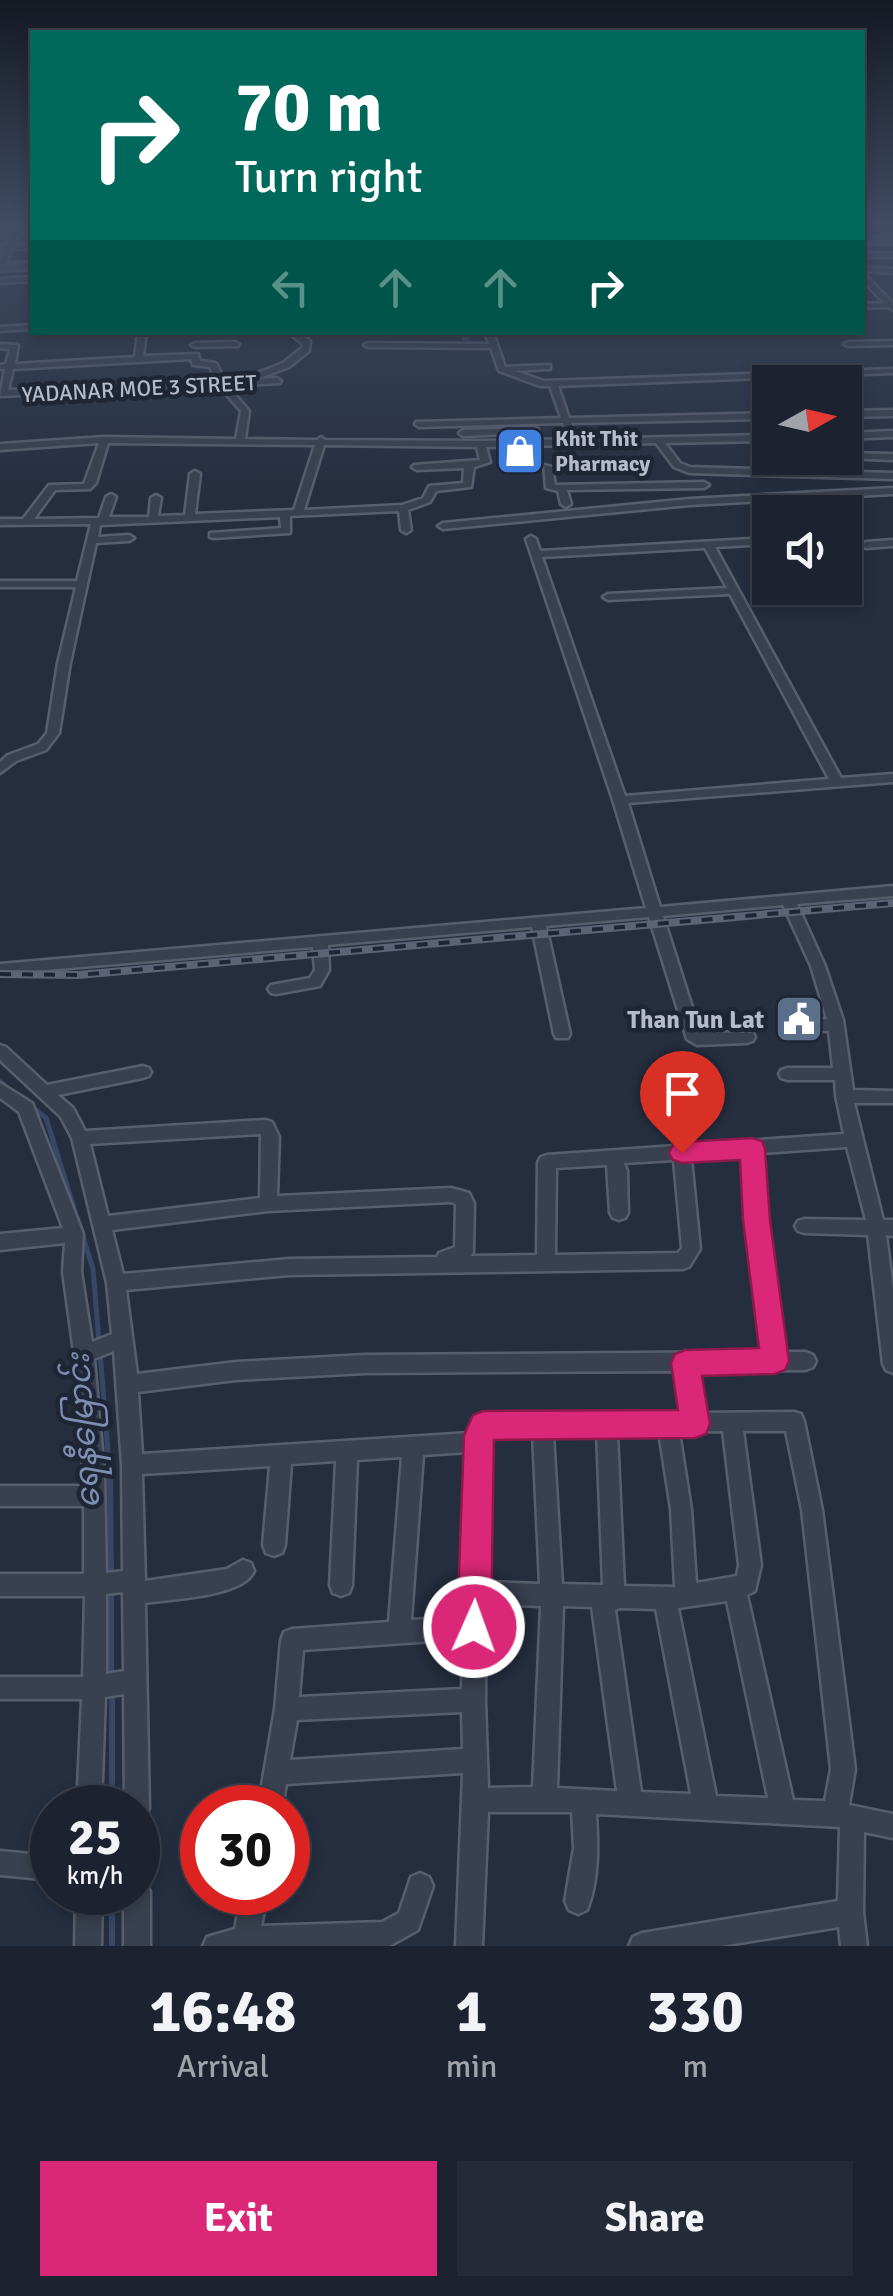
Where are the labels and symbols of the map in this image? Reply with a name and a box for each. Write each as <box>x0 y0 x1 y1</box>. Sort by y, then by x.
north arrow <box>752 365 862 475</box>
street label: YADANAR MOE 3 STREET <box>21 369 257 408</box>
shop icon: Khit Thit Pharmacy <box>494 425 546 477</box>
place label: Khit Thit Pharmacy <box>555 425 650 477</box>
public building icon: Than Tun Lat <box>773 993 825 1045</box>
place label: Than Tun Lat <box>627 1004 764 1035</box>
pin <box>640 1051 725 1154</box>
water label: ရေနီမြောင်း <box>56 1350 114 1510</box>
position arrow <box>422 1575 526 1679</box>
speed limit sign: 30 <box>180 1785 310 1915</box>

